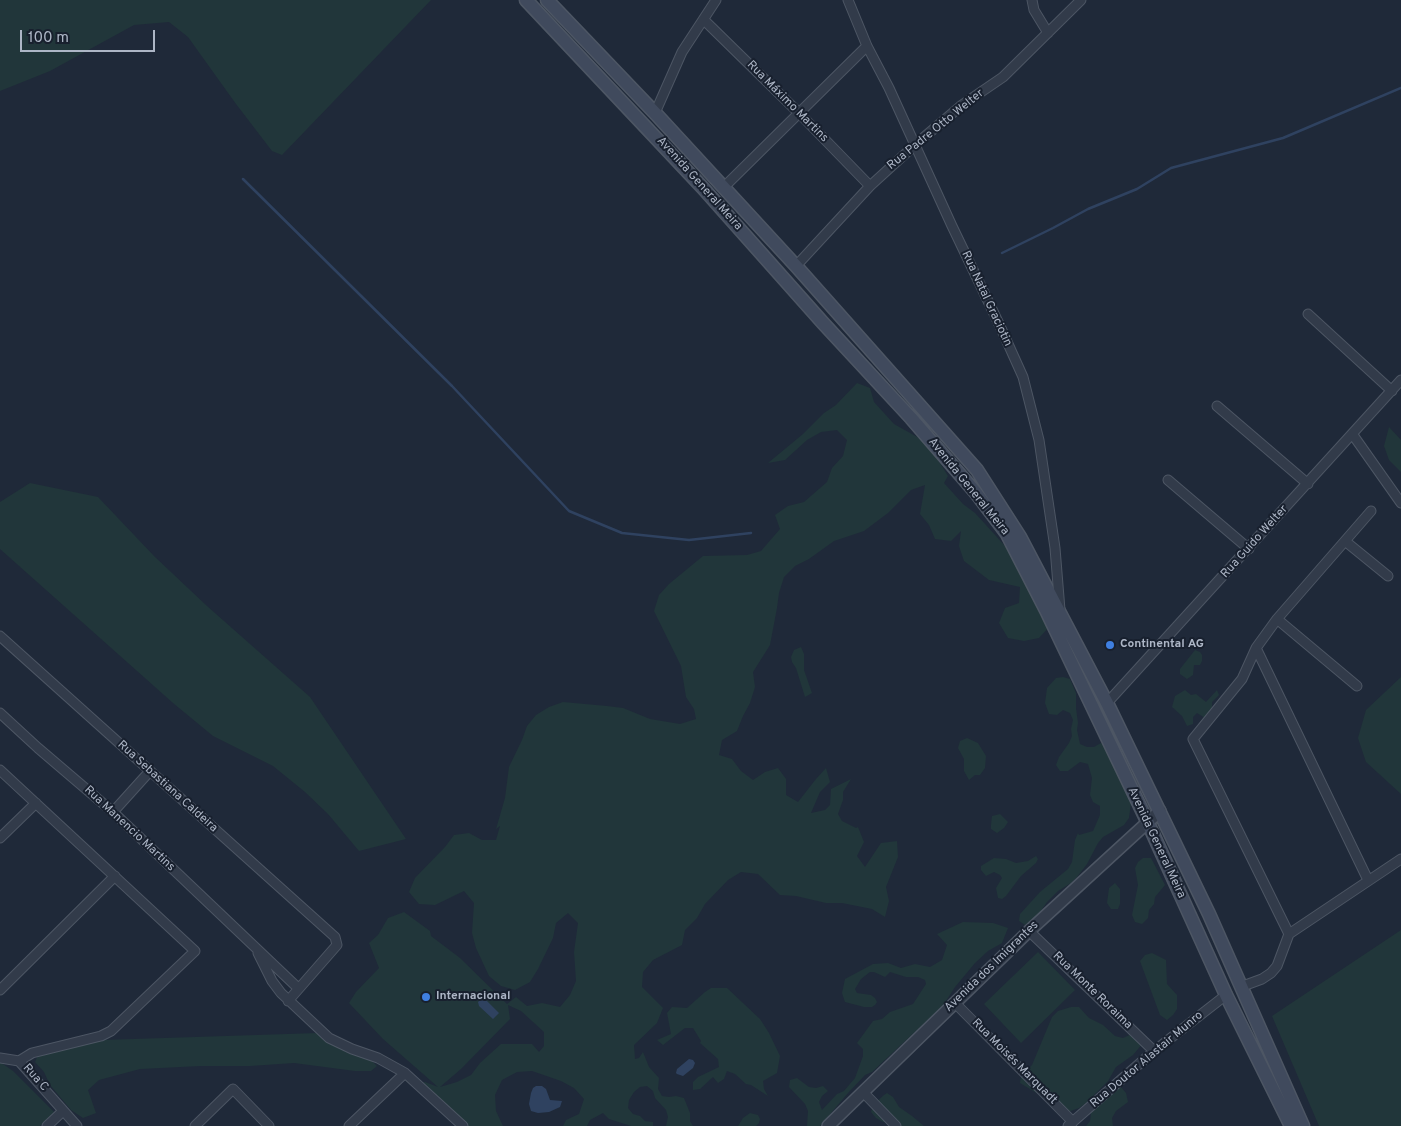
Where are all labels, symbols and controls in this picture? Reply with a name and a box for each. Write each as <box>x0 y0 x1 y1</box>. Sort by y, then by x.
scale bar <box>22 20 158 52</box>
text: 100 m <box>28 29 69 48</box>
street label: Rua Máximo Martins <box>743 58 831 146</box>
street label: Rua Padre Otto Welter <box>885 87 987 173</box>
street label: Avenida General Meira <box>653 134 745 234</box>
street label: Rua Natal Graciotin <box>958 249 1014 349</box>
street label: Avenida General Meira <box>924 436 1012 538</box>
street label: Rua Guido Welter <box>1218 503 1292 581</box>
place label: Continental AG <box>1120 638 1204 652</box>
marker: Continental AG <box>1104 639 1116 651</box>
street label: Rua Sebastiana Caldeira <box>114 738 220 836</box>
street label: Rua Manencio Martins <box>81 783 177 875</box>
street label: Avenida General Meira <box>1124 785 1188 901</box>
street label: Avenida dos Imigrantes <box>942 918 1042 1016</box>
street label: Rua Monte Roraima <box>1049 949 1135 1033</box>
place label: Internacional <box>436 990 510 1004</box>
marker: Internacional <box>420 991 432 1003</box>
street label: Rua Doutor Alastair Munro <box>1088 1009 1206 1111</box>
street label: Rua Moisés Marquadt <box>968 1016 1060 1108</box>
street label: Rua C <box>19 1061 51 1095</box>

